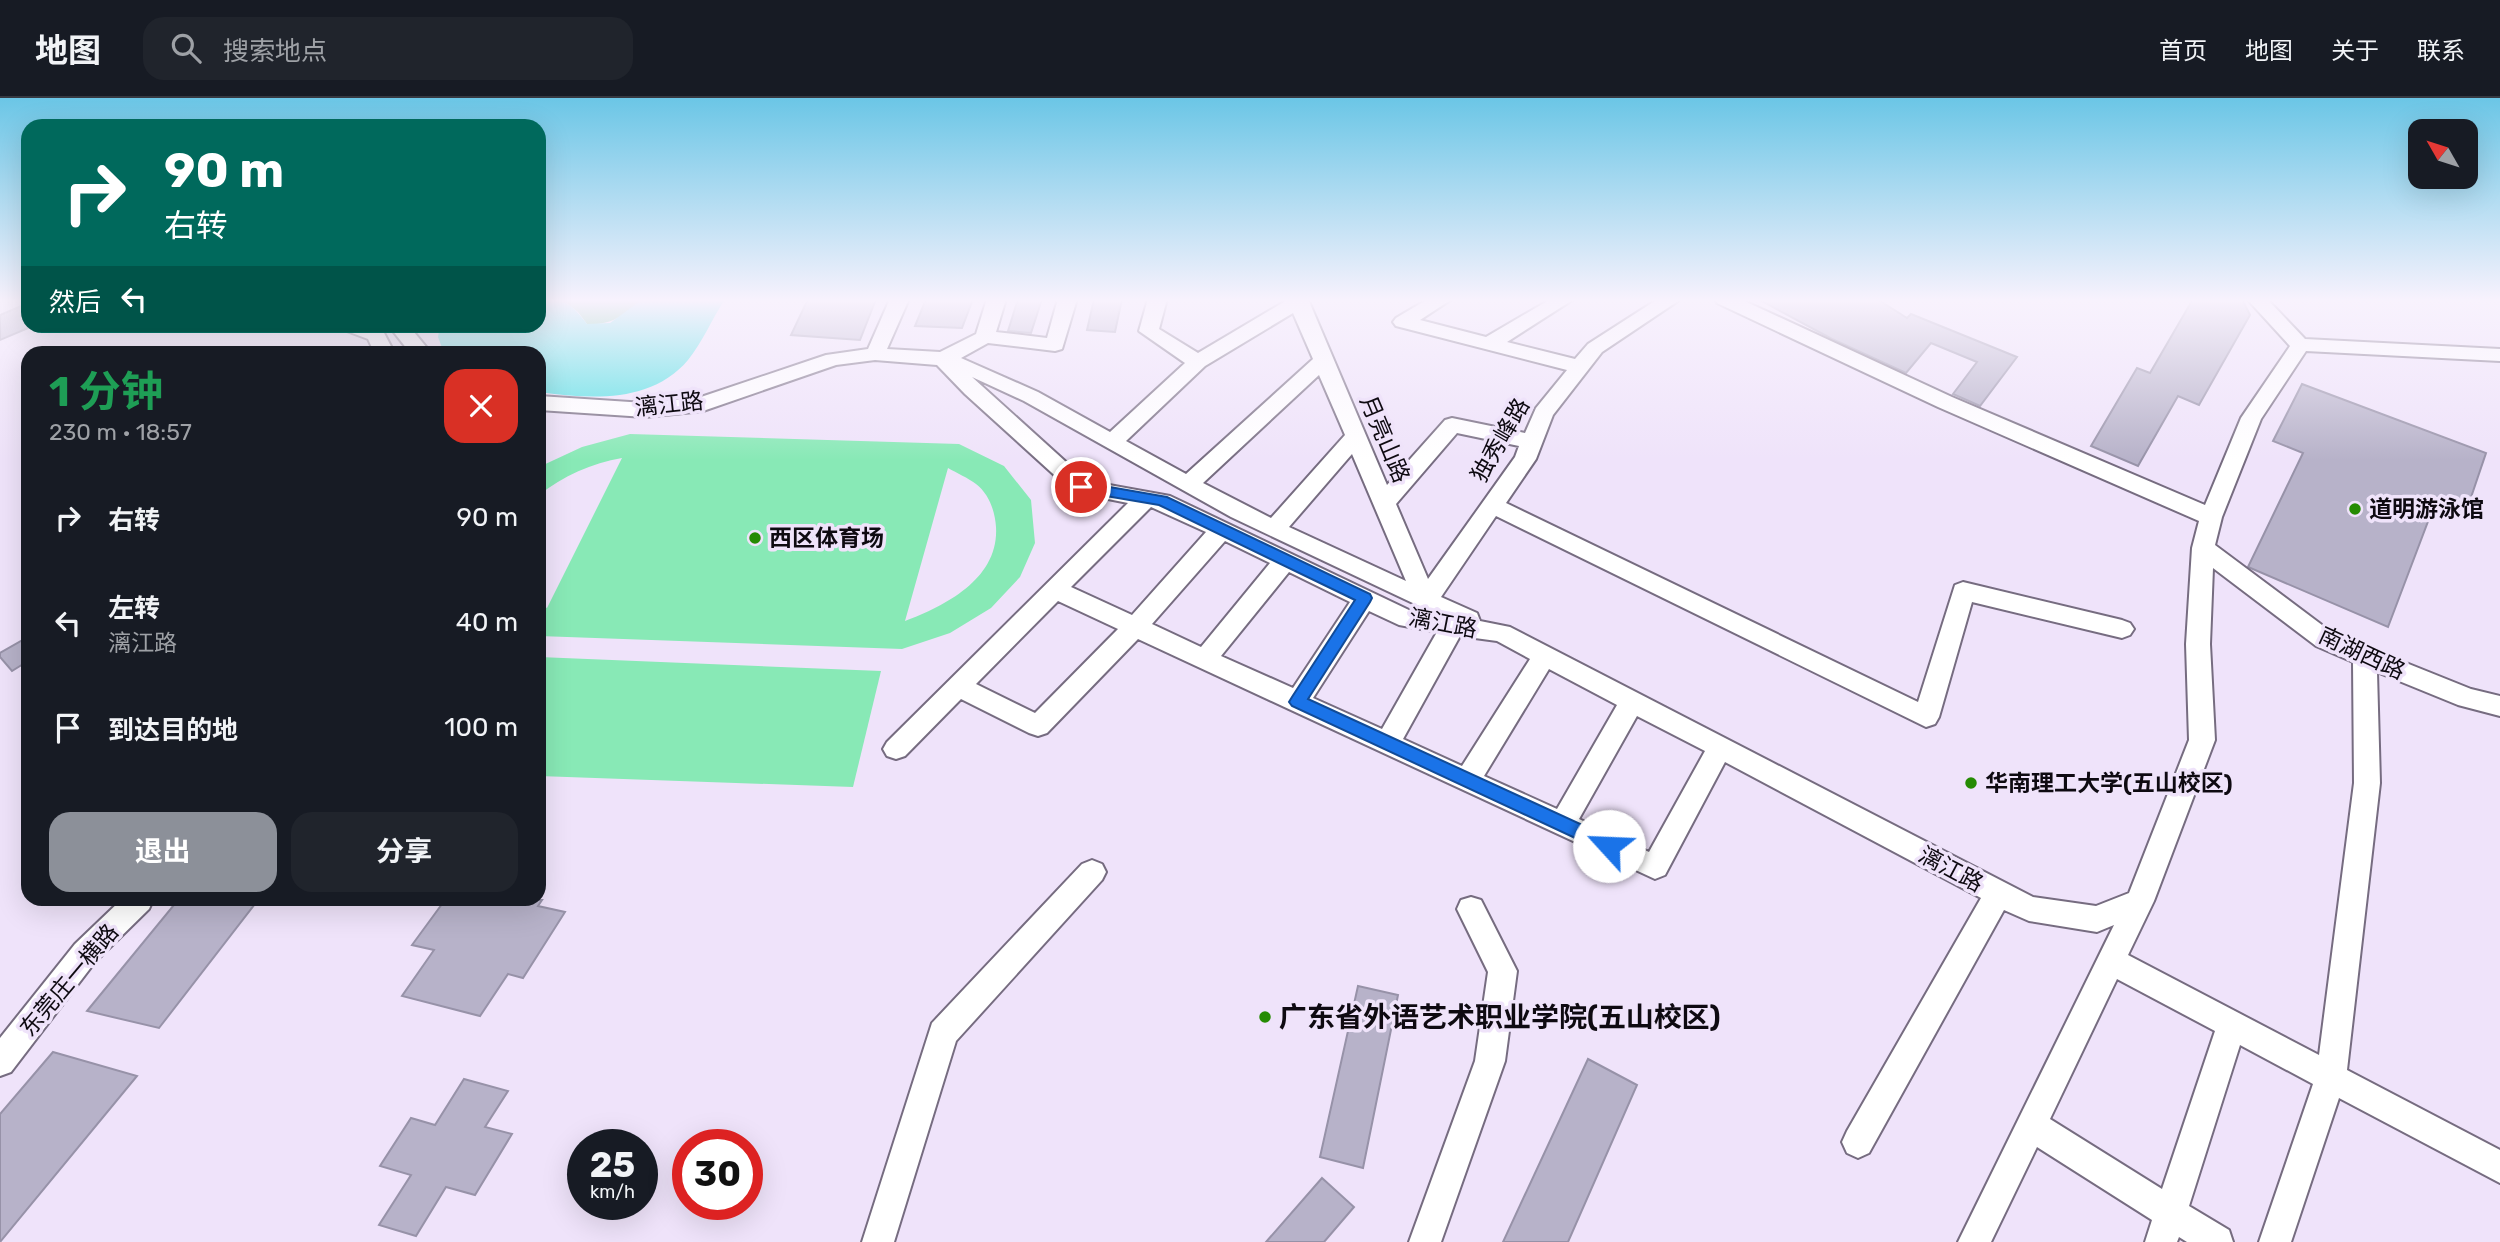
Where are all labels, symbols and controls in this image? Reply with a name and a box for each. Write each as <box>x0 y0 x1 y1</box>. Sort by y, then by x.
search box <box>143 17 633 80</box>
icon: search <box>167 29 205 67</box>
text: 地图 <box>35 31 101 70</box>
text: 搜索地点 <box>223 36 327 67</box>
text: 首页 <box>2159 37 2207 65</box>
text: 地图 <box>2245 37 2293 65</box>
text: 关于 <box>2331 37 2379 65</box>
text: 联系 <box>2417 37 2465 65</box>
north arrow <box>2408 119 2478 189</box>
map controls <box>2408 119 2478 189</box>
text: 90 m <box>164 141 284 199</box>
icon: right <box>49 147 140 238</box>
text: 右转 <box>164 207 228 245</box>
icon: left <box>115 280 153 318</box>
text: 然后 <box>49 287 101 318</box>
text: 1 分钟 <box>49 367 163 417</box>
button: close <box>444 369 518 443</box>
street label: 漓江路 <box>633 386 705 422</box>
street label: 月亮山路 <box>1354 391 1416 487</box>
street label: 独秀峰路 <box>1465 393 1535 487</box>
text: 230 m · 18:57 <box>49 418 192 446</box>
pin <box>1051 457 1111 517</box>
icon: arrive <box>1062 468 1100 506</box>
place label: 道明游泳馆 <box>2369 495 2484 523</box>
icon: right <box>49 499 87 537</box>
marker: 道明游泳馆 <box>2347 501 2363 517</box>
text: 90 m <box>457 502 518 533</box>
text: 右转 <box>108 505 160 536</box>
place label: 西区体育场 <box>769 524 884 552</box>
marker: 西区体育场 <box>747 530 763 546</box>
text: 左转 <box>108 593 160 624</box>
street label: 漓江路 <box>1406 603 1480 643</box>
icon: left <box>49 604 87 642</box>
text: 40 m <box>456 607 518 638</box>
street label: 南湖西路 <box>2314 621 2410 685</box>
text: 漓江路 <box>108 629 177 657</box>
icon: arrive <box>49 709 87 747</box>
text: 100 m <box>444 712 518 743</box>
text: 到达目的地 <box>108 715 238 746</box>
place label: 华南理工大学(五山校区) <box>1985 769 2233 797</box>
marker: 华南理工大学(五山校区) <box>1963 775 1979 791</box>
position arrow <box>1572 809 1646 883</box>
button: 退出 <box>49 812 277 892</box>
button: 分享 <box>291 812 518 892</box>
street label: 漓江路 <box>1914 840 1988 898</box>
street label: 东莞庄一横路 <box>14 918 124 1042</box>
place label: 广东省外语艺术职业学院(五山校区) <box>1279 1001 1721 1034</box>
marker: 广东省外语艺术职业学院(五山校区) <box>1257 1009 1273 1025</box>
speed limit sign: 30 <box>672 1129 763 1220</box>
text: 25 <box>590 1144 635 1186</box>
text: km/h <box>590 1181 635 1203</box>

